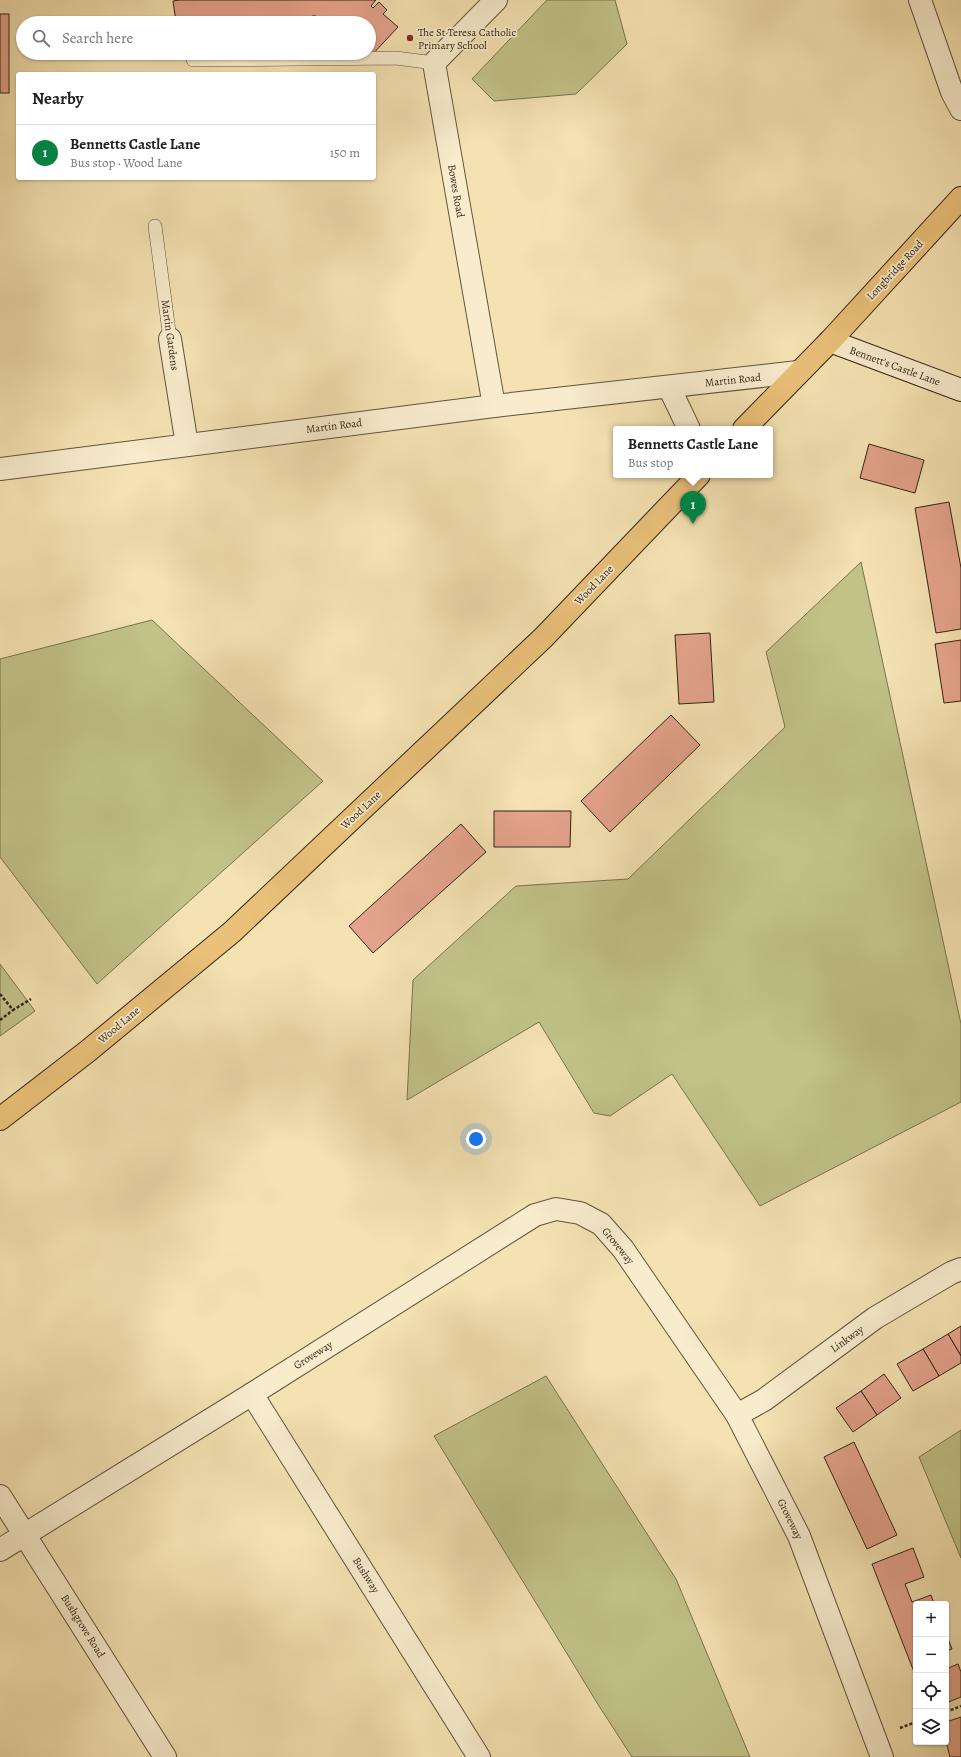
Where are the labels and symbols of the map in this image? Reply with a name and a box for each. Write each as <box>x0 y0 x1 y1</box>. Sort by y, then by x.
place label: The St Teresa Catholic Primary School <box>418 25 516 53</box>
marker: The St Teresa Catholic Primary School <box>405 33 415 43</box>
street label: Bowes Road <box>444 163 468 219</box>
street label: Longbridge Road <box>863 237 927 303</box>
street label: Martin Gardens <box>158 299 182 371</box>
street label: Bennett's Castle Lane <box>847 343 943 389</box>
street label: Martin Road <box>704 370 762 390</box>
street label: Martin Road <box>305 415 363 437</box>
pin: 1 <box>680 491 706 524</box>
street label: Wood Lane <box>570 562 617 609</box>
street label: Wood Lane <box>337 787 384 833</box>
street label: Wood Lane <box>94 1003 143 1048</box>
your location <box>466 1129 486 1149</box>
street label: Groveway <box>598 1224 638 1268</box>
street label: Linkway <box>827 1322 867 1356</box>
street label: Groveway <box>291 1337 336 1373</box>
street label: Groveway <box>774 1496 806 1542</box>
street label: Bushway <box>349 1554 383 1596</box>
street label: Bushgrove Road <box>57 1591 109 1661</box>

